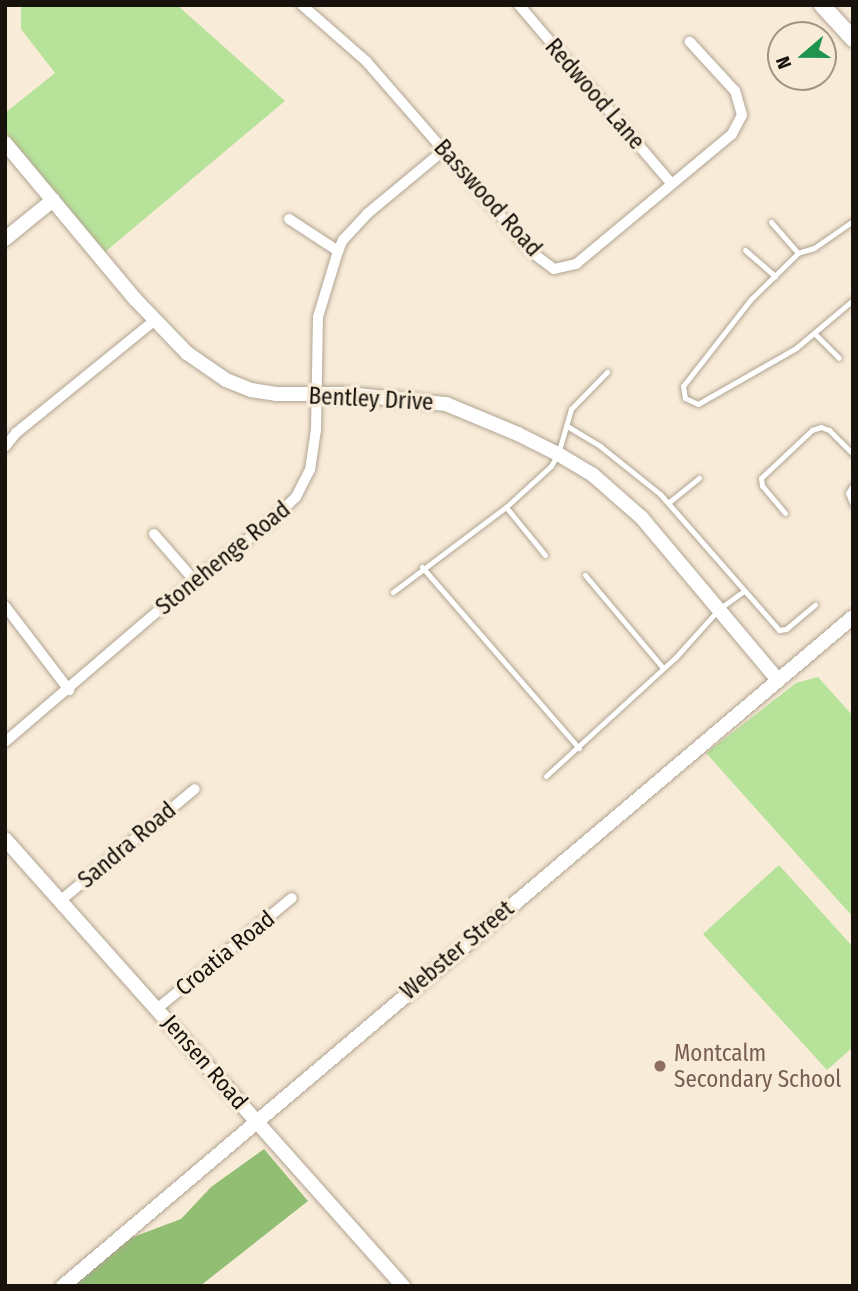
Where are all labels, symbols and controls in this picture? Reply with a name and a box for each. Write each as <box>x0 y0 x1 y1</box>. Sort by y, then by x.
north arrow <box>767 21 837 91</box>
street label: Redwood Lane <box>539 33 651 155</box>
text: N <box>771 53 796 72</box>
street label: Basswood Road <box>428 134 548 262</box>
street label: Bentley Drive <box>308 382 434 416</box>
street label: Stonehenge Road <box>150 495 296 621</box>
street label: Sandra Road <box>73 796 181 894</box>
street label: Webster Street <box>395 895 519 1005</box>
street label: Croatia Road <box>170 905 280 1001</box>
street label: Jensen Road <box>156 1009 254 1115</box>
place label: Montcalm Secondary School <box>674 1039 841 1093</box>
marker: Montcalm Secondary School <box>652 1058 668 1074</box>

